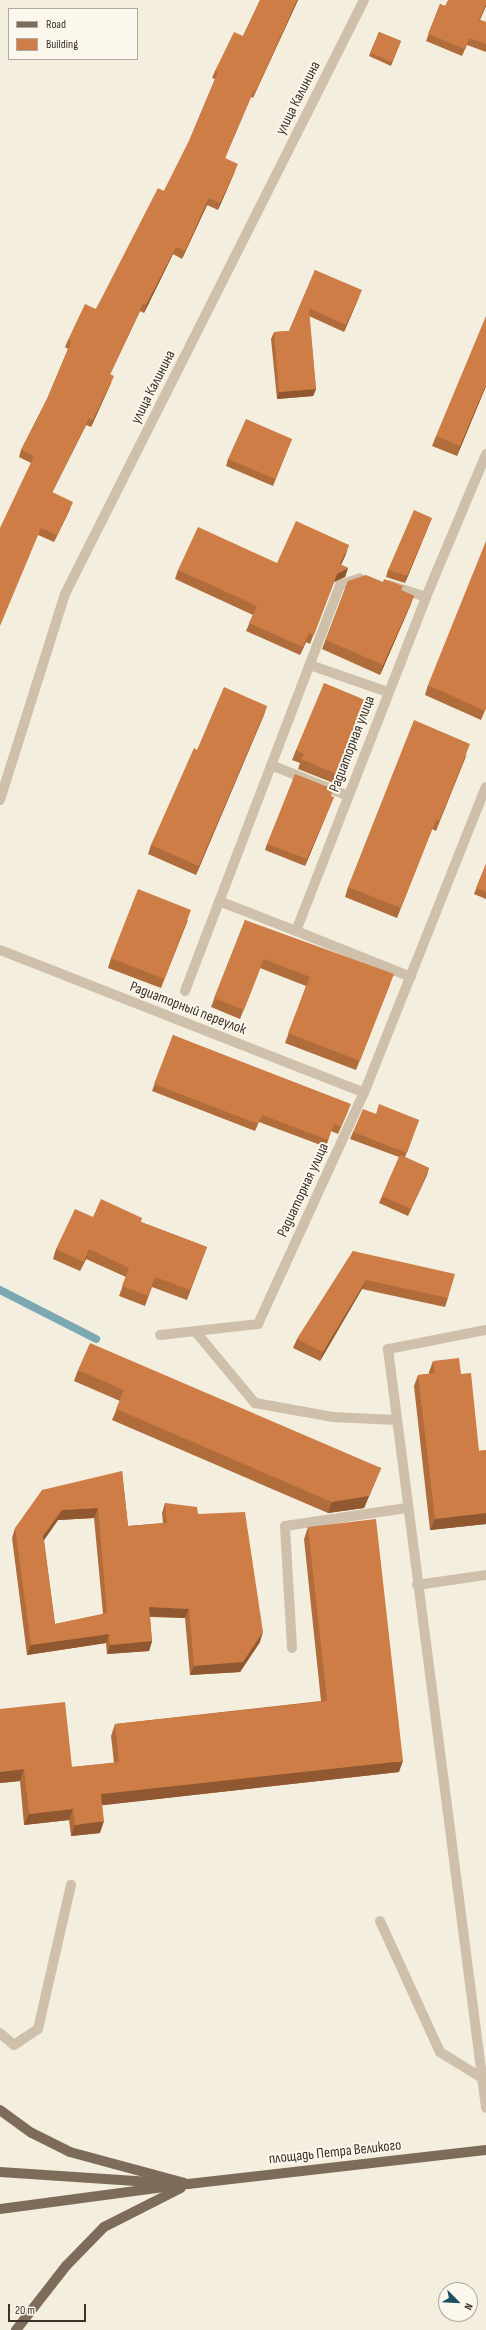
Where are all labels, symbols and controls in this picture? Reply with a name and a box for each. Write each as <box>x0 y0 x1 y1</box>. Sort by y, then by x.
legend <box>8 8 138 60</box>
text: Road <box>46 17 66 32</box>
text: Building <box>46 37 78 52</box>
street label: улица Калинина <box>272 58 324 138</box>
street label: улица Калинина <box>127 347 179 427</box>
street label: Радиаторная улица <box>325 693 379 795</box>
street label: Радиаторный переулок <box>127 978 249 1038</box>
street label: Радиаторная улица <box>273 1140 333 1240</box>
street label: площадь Петра Великого <box>268 2136 402 2168</box>
north arrow <box>438 2282 478 2322</box>
scale bar <box>10 2296 88 2322</box>
text: N <box>461 2301 476 2312</box>
text: 20 m <box>15 2303 35 2318</box>

